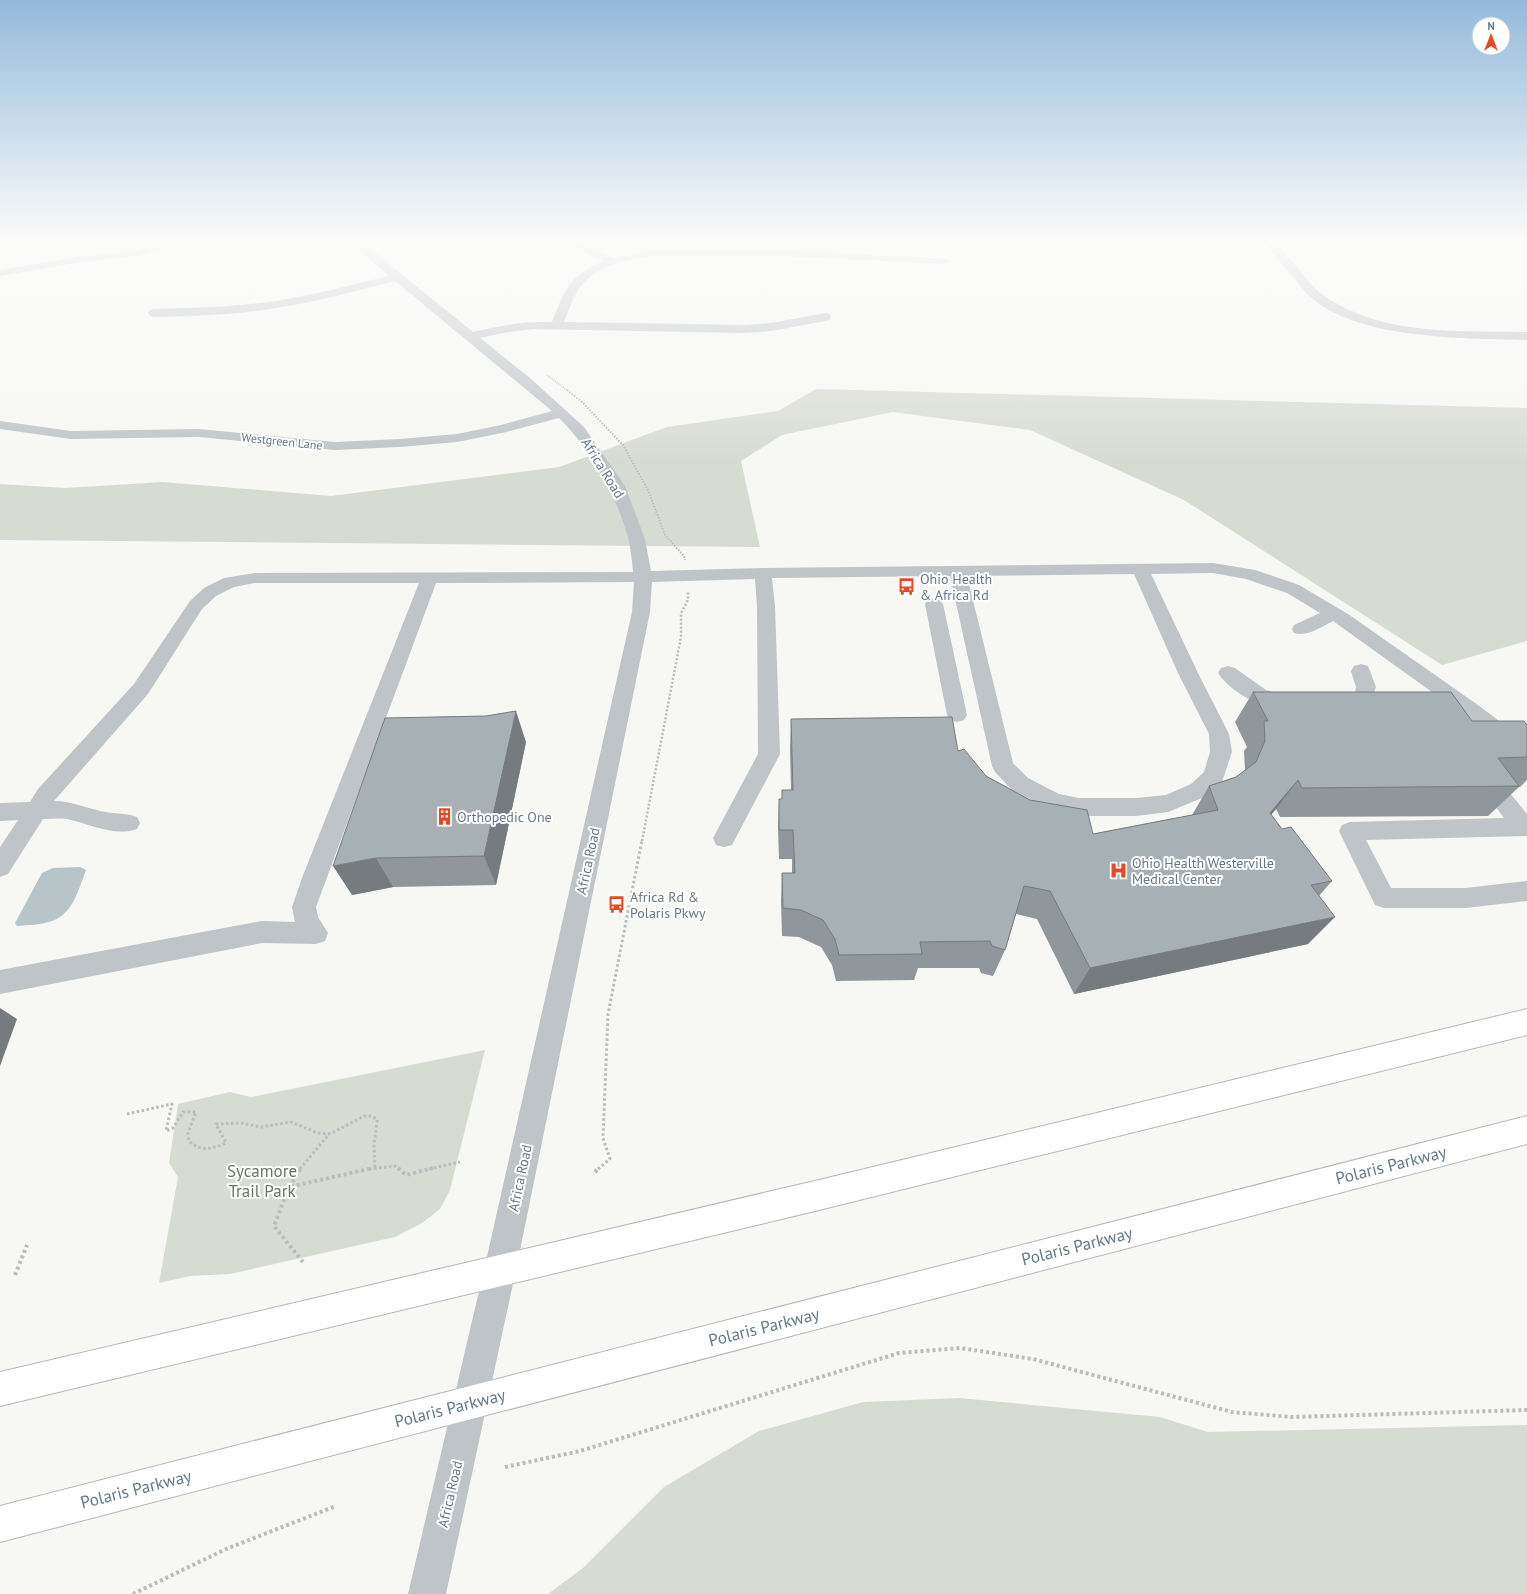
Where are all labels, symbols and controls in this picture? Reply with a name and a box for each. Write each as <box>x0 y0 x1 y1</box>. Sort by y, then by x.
north arrow <box>1471 16 1511 56</box>
text: N <box>1487 19 1495 33</box>
street label: Westgreen Lane <box>241 429 323 453</box>
street label: Africa Road <box>577 434 629 502</box>
place label: Ohio Health & Africa Rd <box>920 570 992 604</box>
bus stop icon: Ohio Health & Africa Rd <box>897 577 917 597</box>
building icon: Orthopedic One <box>434 807 454 827</box>
place label: Orthopedic One <box>457 808 552 826</box>
street label: Africa Road <box>572 826 604 896</box>
place label: Ohio Health Westerville Medical Center <box>1132 854 1274 888</box>
hospital icon: Ohio Health Westerville Medical Center <box>1109 861 1129 881</box>
place label: Africa Rd & Polaris Pkwy <box>630 888 706 922</box>
bus stop icon: Africa Rd & Polaris Pkwy <box>607 895 627 915</box>
street label: Polaris Parkway <box>1333 1141 1449 1189</box>
street label: Africa Road <box>504 1143 536 1213</box>
park label: Sycamore Trail Park <box>227 1160 297 1202</box>
street label: Polaris Parkway <box>1019 1222 1135 1270</box>
street label: Polaris Parkway <box>706 1303 822 1351</box>
street label: Polaris Parkway <box>392 1384 508 1432</box>
street label: Africa Road <box>434 1459 466 1529</box>
street label: Polaris Parkway <box>78 1465 194 1513</box>

